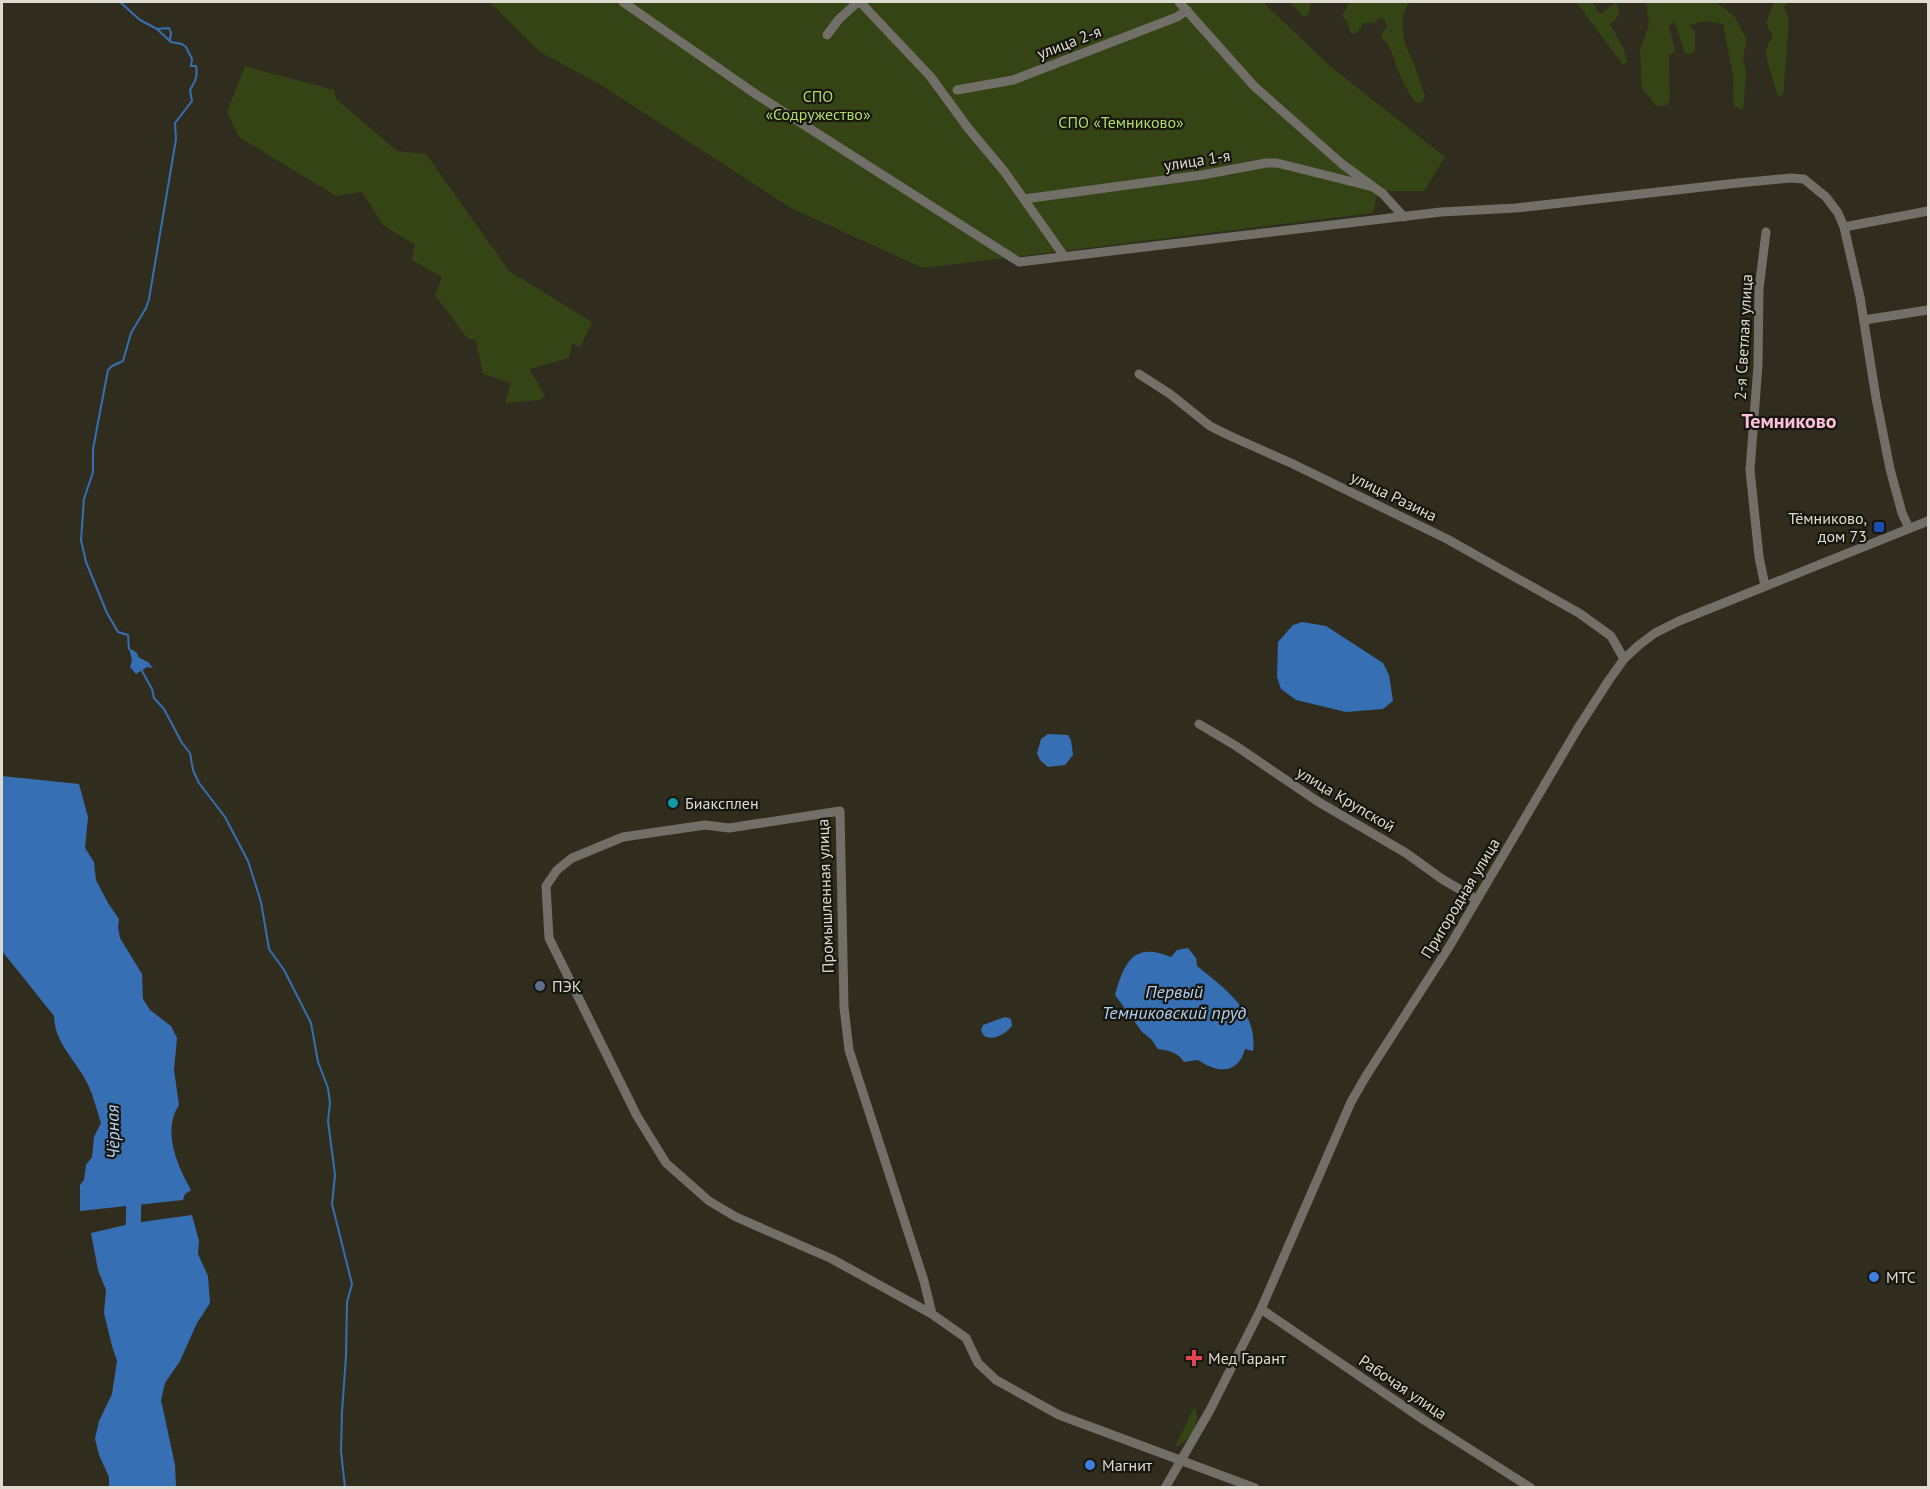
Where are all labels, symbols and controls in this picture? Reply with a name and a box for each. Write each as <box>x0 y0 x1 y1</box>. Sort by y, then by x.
street label: улица 2-я <box>1034 21 1104 63</box>
park label: СПО «Содружество» <box>765 86 871 124</box>
park label: СПО «Темниково» <box>1058 112 1184 132</box>
street label: улица 1-я <box>1162 145 1232 175</box>
street label: 2-я Светлая улица <box>1730 273 1756 401</box>
district label: Темниково <box>1741 408 1837 434</box>
street label: улица Разина <box>1348 466 1440 526</box>
place label: Тёмниково, дом 73 <box>1788 508 1867 546</box>
marker: Тёмниково, дом 73 <box>1872 520 1886 534</box>
street label: улица Крупской <box>1293 762 1399 836</box>
place label: Биаксплен <box>685 793 759 813</box>
marker: Биаксплен <box>666 796 680 810</box>
street label: Промышленная улица <box>812 818 838 974</box>
street label: Пригородная улица <box>1416 834 1504 962</box>
place label: ПЭК <box>552 976 582 996</box>
marker: ПЭК <box>533 979 547 993</box>
water label: Первый Темниковский пруд <box>1102 980 1246 1024</box>
water label: Чёрная <box>101 1104 124 1159</box>
place label: МТС <box>1886 1267 1916 1287</box>
marker: МТС <box>1867 1270 1881 1284</box>
place label: Мед Гарант <box>1208 1348 1287 1368</box>
marker: Мед Гарант <box>1185 1349 1203 1367</box>
street label: Рабочая улица <box>1355 1350 1451 1424</box>
place label: Магнит <box>1102 1455 1153 1475</box>
marker: Магнит <box>1083 1458 1097 1472</box>

